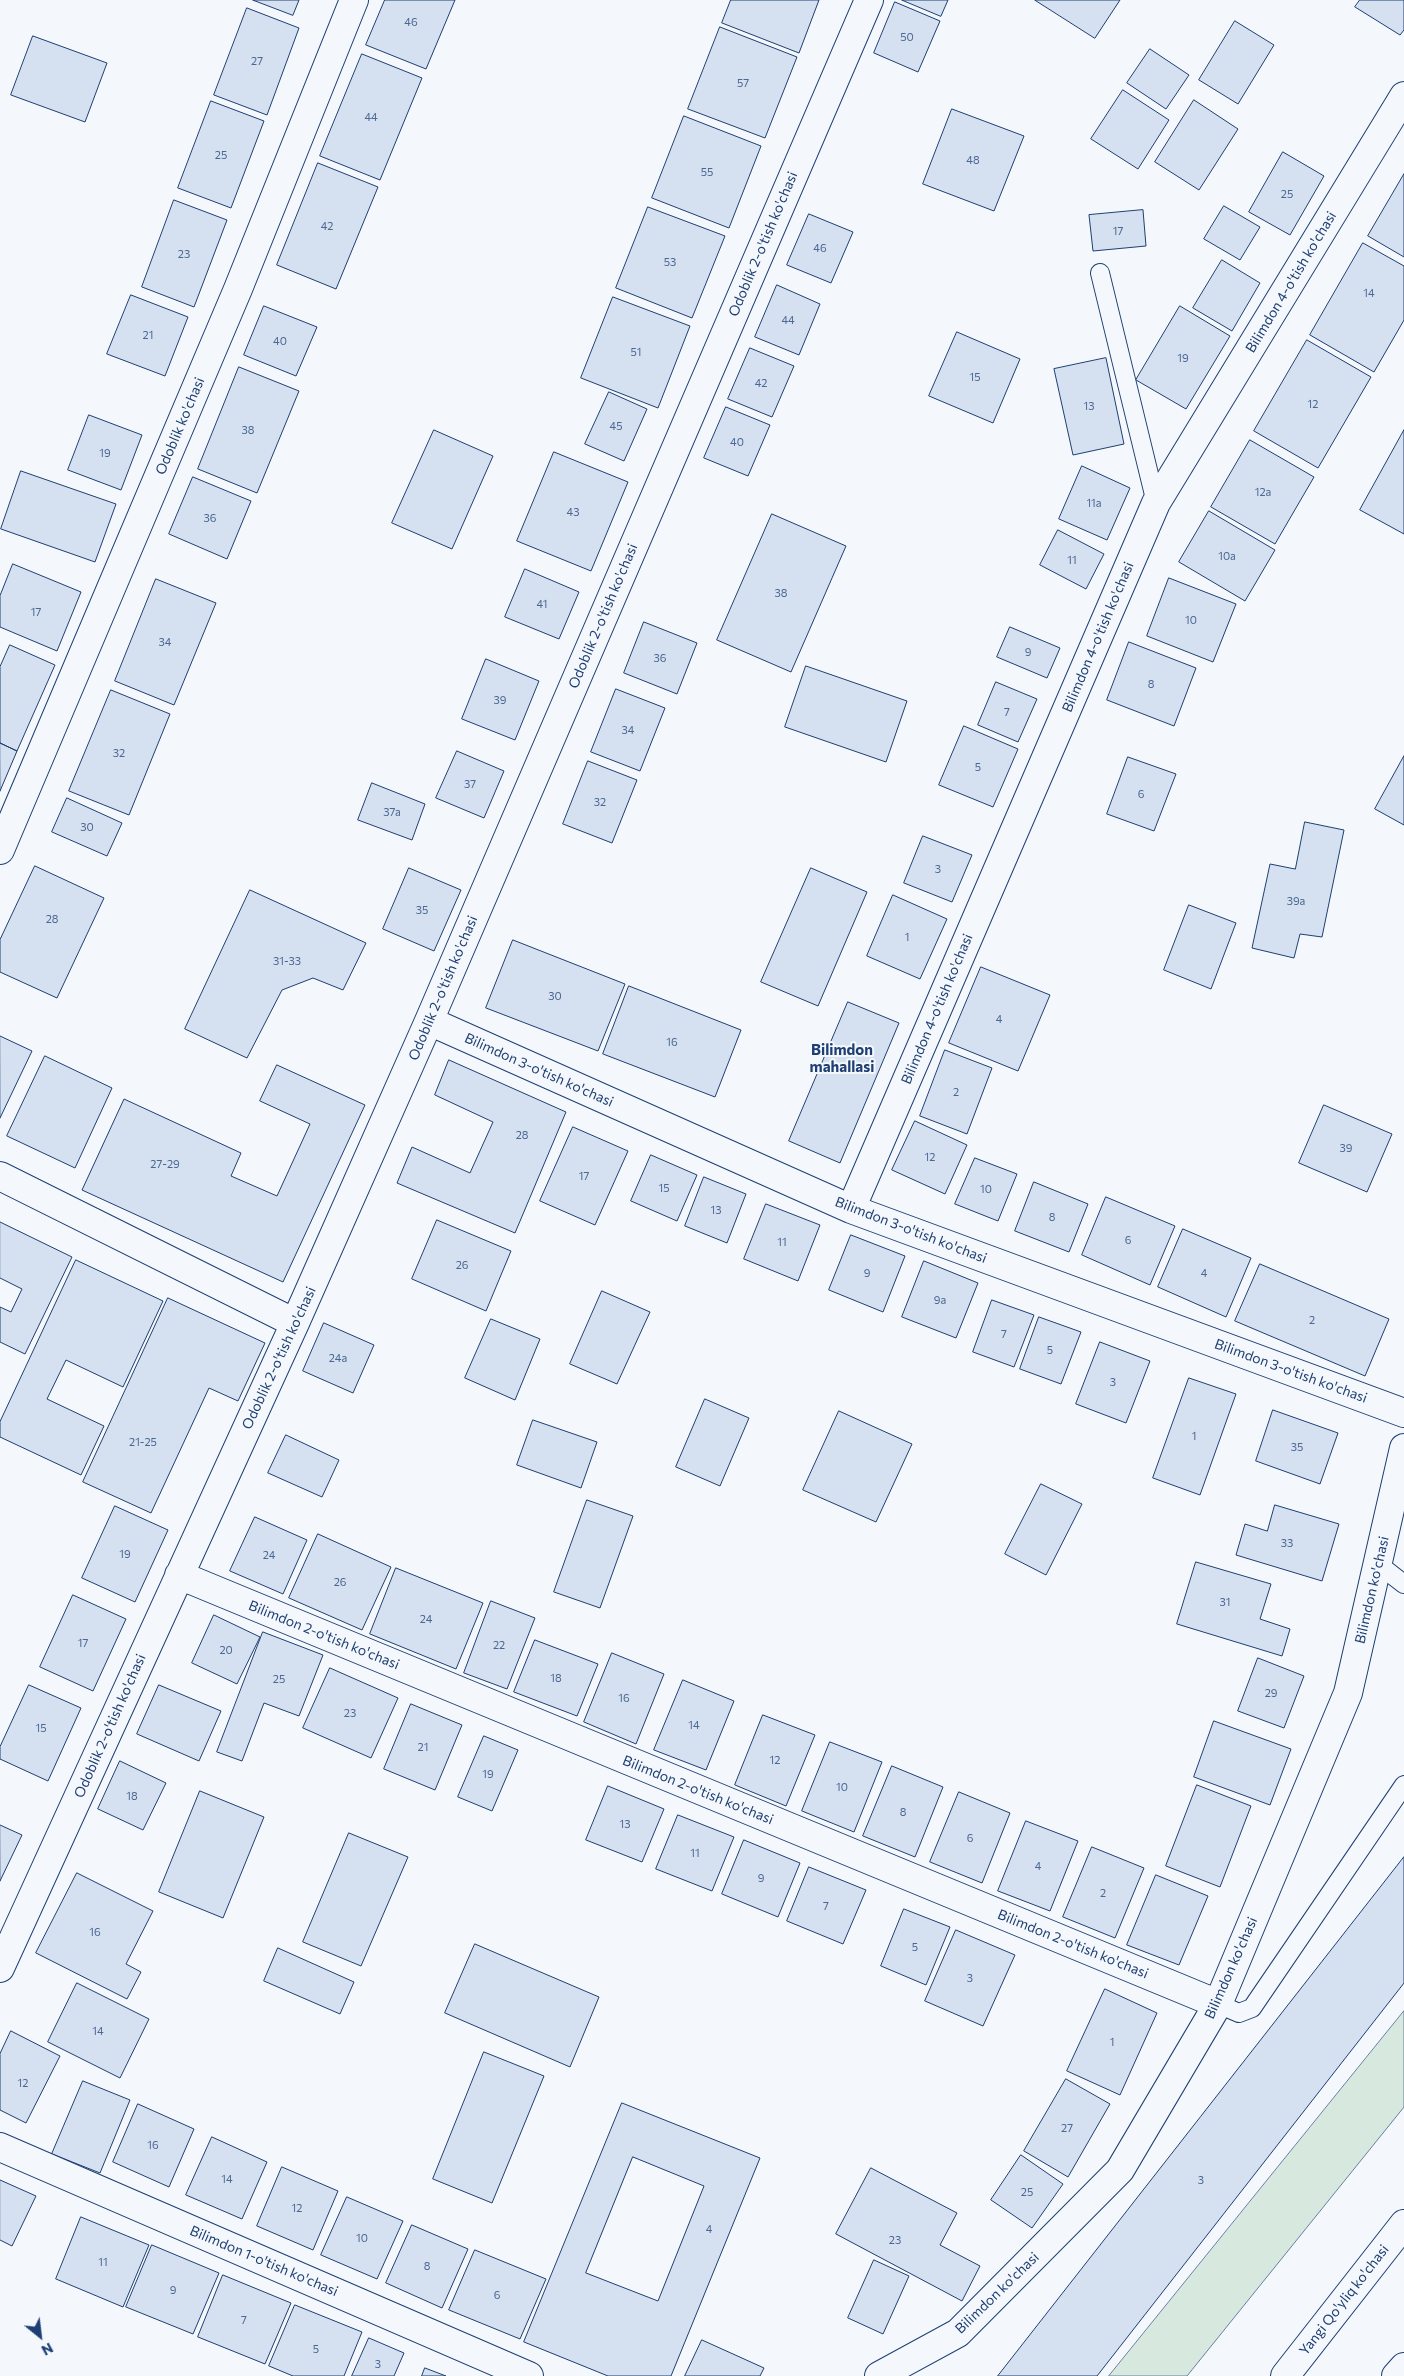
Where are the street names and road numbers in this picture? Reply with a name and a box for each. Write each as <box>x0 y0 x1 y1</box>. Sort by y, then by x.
street label: Odoblik 2-o'tish ko'chasi <box>725 169 801 319</box>
street label: Bilimdon 4-o'tish ko'chasi <box>1242 208 1340 356</box>
street label: Odoblik ko'chasi <box>152 375 208 477</box>
street label: Odoblik 2-o'tish ko'chasi <box>565 541 641 691</box>
street label: Bilimdon 4-o'tish ko'chasi <box>1059 559 1137 715</box>
street label: Odoblik 2-o'tish ko'chasi <box>405 913 481 1063</box>
street label: Bilimdon 4-o'tish ko'chasi <box>898 931 976 1087</box>
street label: Bilimdon 3-o'tish ko'chasi <box>462 1030 616 1110</box>
street label: Bilimdon 3-o'tish ko'chasi <box>833 1193 989 1267</box>
street label: Odoblik 2-o'tish ko'chasi <box>239 1284 319 1432</box>
street label: Bilimdon 3-o'tish ko'chasi <box>1212 1336 1370 1406</box>
street label: Bilimdon ko'chasi <box>1351 1535 1393 1645</box>
street label: Bilimdon 2-o'tish ko'chasi <box>246 1597 402 1673</box>
street label: Odoblik 2-o'tish ko'chasi <box>71 1652 149 1800</box>
street label: Bilimdon 2-o'tish ko'chasi <box>620 1752 776 1828</box>
street label: Bilimdon 2-o'tish ko'chasi <box>995 1906 1151 1982</box>
street label: Bilimdon ko'chasi <box>1201 1914 1261 2022</box>
street label: Bilimdon 1-o'tish ko'chasi <box>187 2222 341 2300</box>
street label: Yangi Qo'yliq ko'chasi <box>1296 2241 1392 2359</box>
street label: Bilimdon ko'chasi <box>952 2249 1042 2337</box>

